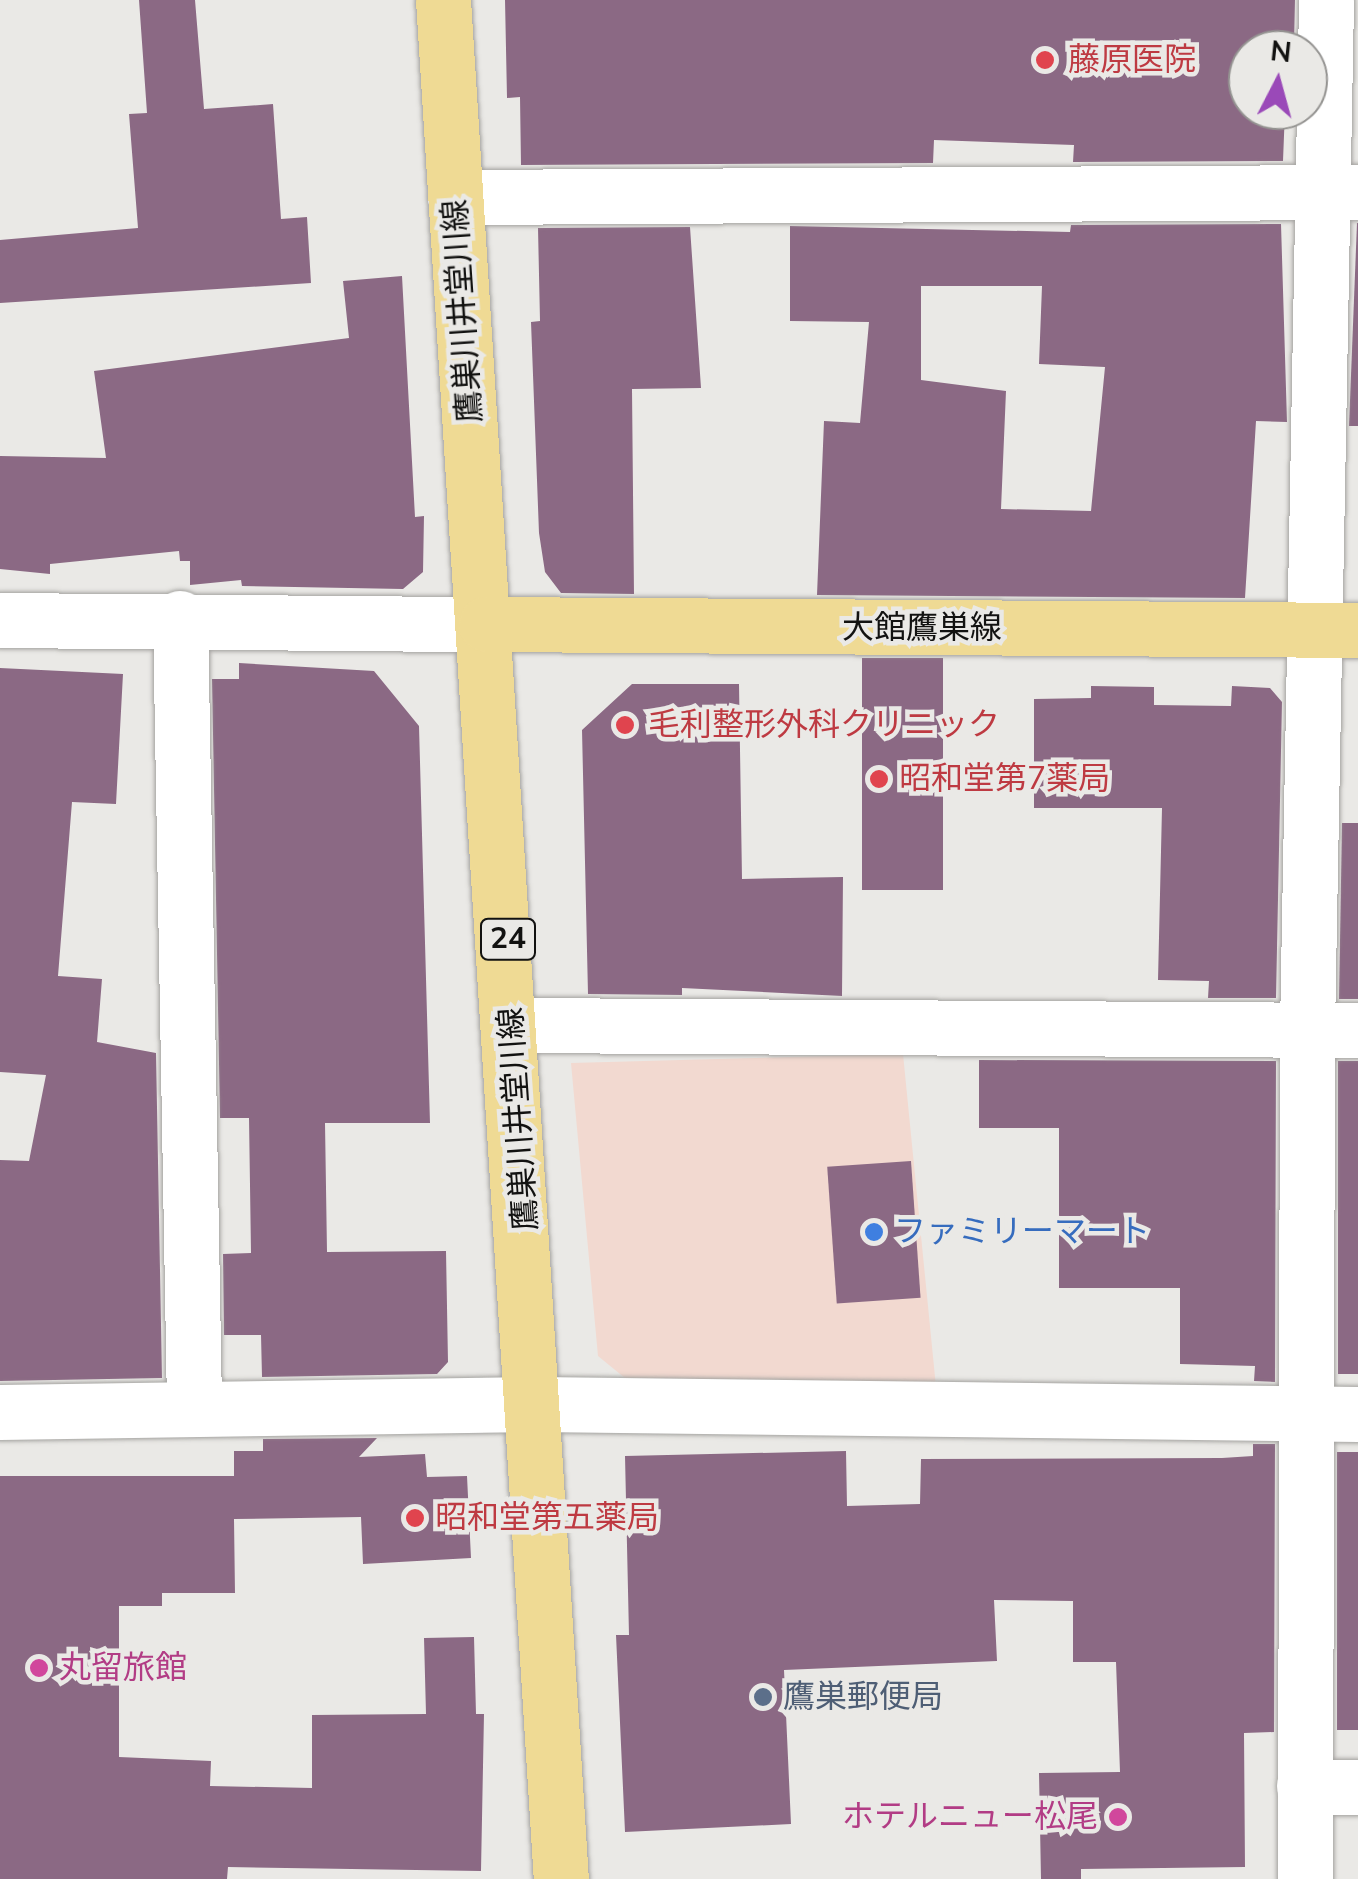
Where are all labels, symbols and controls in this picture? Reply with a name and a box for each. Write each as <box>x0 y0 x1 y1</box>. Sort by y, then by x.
north arrow <box>1228 30 1328 130</box>
text: N <box>1269 32 1293 72</box>
place label: 藤原医院 <box>1068 41 1196 79</box>
marker: 藤原医院 <box>1032 47 1058 73</box>
street label: 鷹巣川井堂川線 <box>436 198 490 424</box>
street label: 大館鷹巣線 <box>842 609 1002 647</box>
place label: 毛利整形外科クリニック <box>648 706 1000 744</box>
marker: 毛利整形外科クリニック <box>612 712 638 738</box>
place label: 昭和堂第7薬局 <box>899 760 1110 798</box>
marker: 昭和堂第7薬局 <box>868 768 890 790</box>
road number: 24 <box>478 914 538 964</box>
street label: 鷹巣川井堂川線 <box>492 1006 546 1232</box>
place label: ファミリーマート <box>894 1213 1150 1251</box>
marker: ファミリーマート <box>863 1221 885 1243</box>
place label: 昭和堂第五薬局 <box>435 1499 659 1537</box>
marker: 昭和堂第五薬局 <box>404 1507 426 1529</box>
place label: 丸留旅館 <box>59 1649 187 1687</box>
marker: 丸留旅館 <box>28 1657 50 1679</box>
place label: 鷹巣郵便局 <box>783 1678 943 1716</box>
marker: 鷹巣郵便局 <box>752 1686 774 1708</box>
place label: ホテルニュー松尾 <box>842 1798 1098 1836</box>
marker: ホテルニュー松尾 <box>1107 1806 1129 1828</box>

